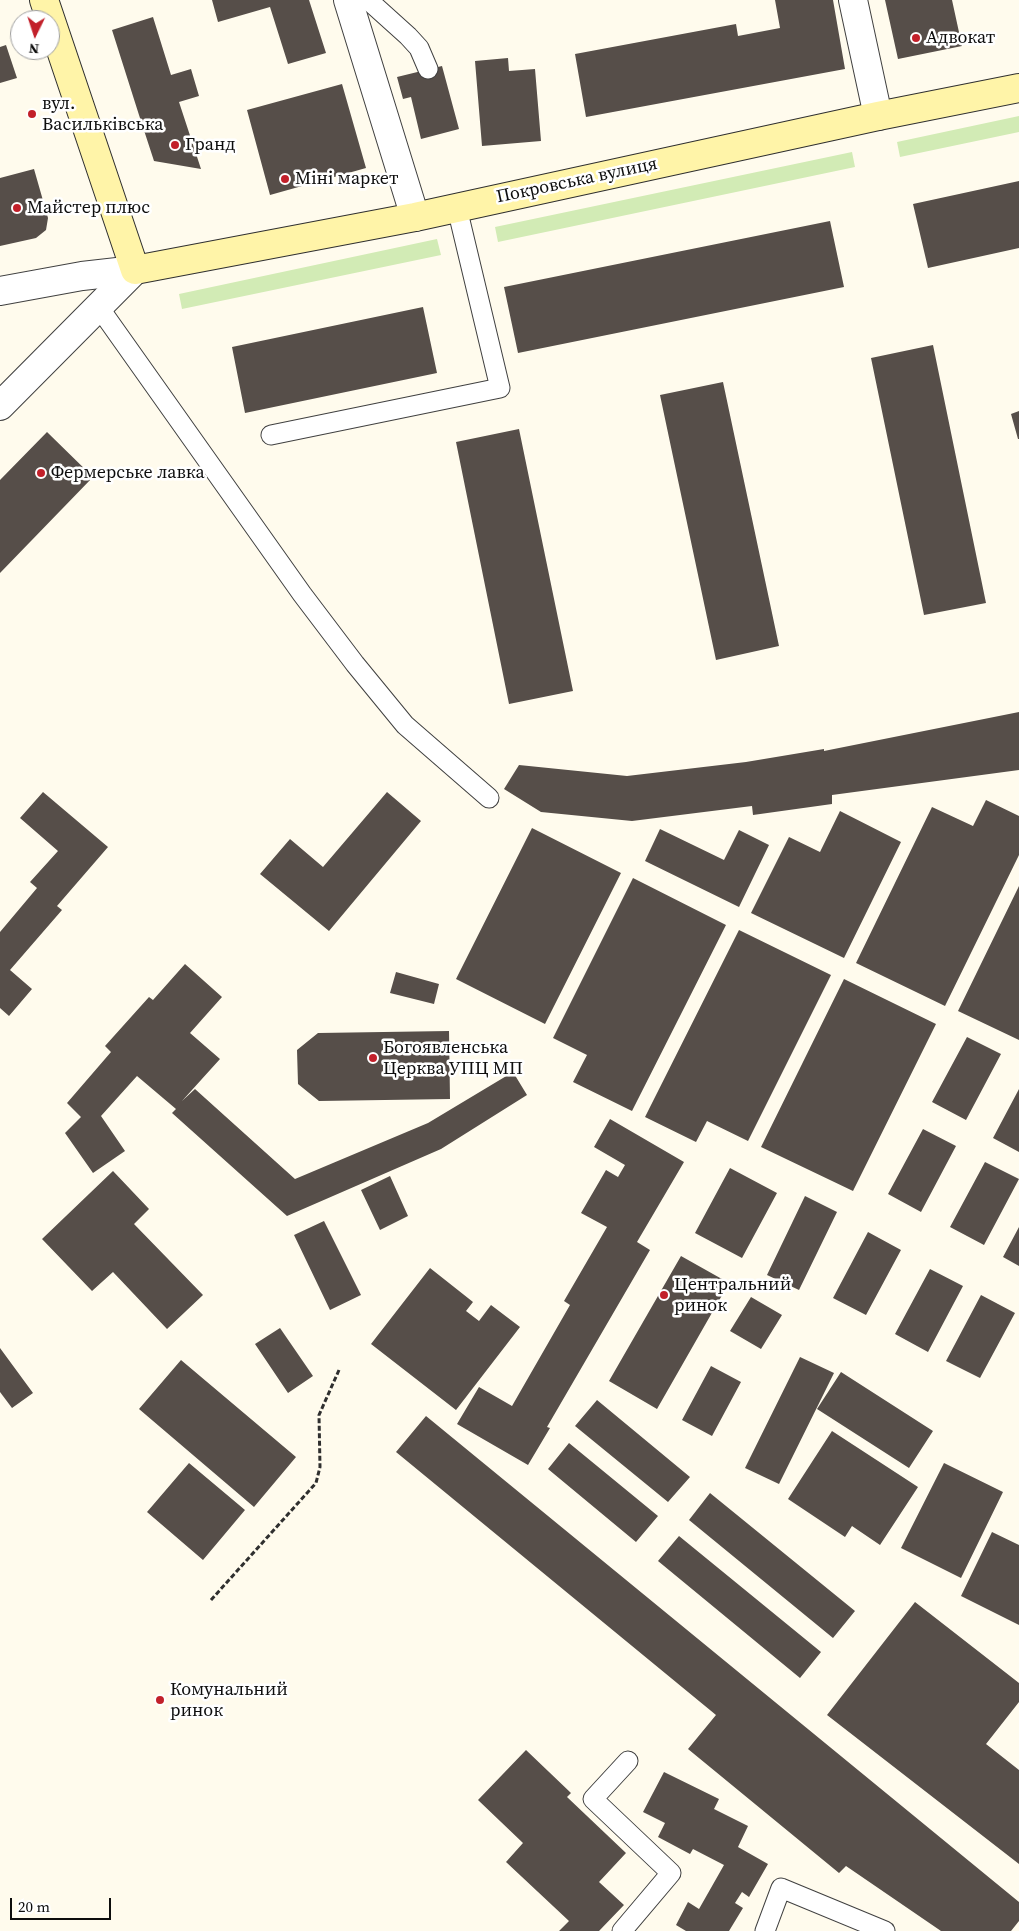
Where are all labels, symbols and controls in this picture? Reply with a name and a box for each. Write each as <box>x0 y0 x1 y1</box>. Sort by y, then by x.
north arrow <box>10 10 60 60</box>
place label: Адвокат <box>926 27 995 49</box>
marker: Адвокат <box>910 32 922 44</box>
text: N <box>28 39 40 59</box>
place label: вул. Васильківська <box>42 93 164 136</box>
marker: вул. Васильківська <box>26 108 38 120</box>
place label: Гранд <box>185 134 235 156</box>
marker: Гранд <box>169 139 181 151</box>
street label: Покровська вулиця <box>495 153 659 209</box>
place label: Міні маркет <box>295 168 398 190</box>
marker: Міні маркет <box>279 173 291 185</box>
place label: Майстер плюс <box>27 197 150 219</box>
marker: Майстер плюс <box>11 202 23 214</box>
place label: Фермерське лавка <box>51 462 205 484</box>
marker: Фермерське лавка <box>35 467 47 479</box>
place label: Богоявленська Церква УПЦ МП <box>383 1037 523 1080</box>
marker: Богоявленська Церква УПЦ МП <box>367 1052 379 1064</box>
place label: Центральний ринок <box>674 1274 791 1316</box>
marker: Центральний ринок <box>658 1289 670 1301</box>
place label: Комунальний ринок <box>170 1679 288 1722</box>
marker: Комунальний ринок <box>154 1694 166 1706</box>
scale bar <box>12 1888 114 1920</box>
text: 20 m <box>18 1896 50 1917</box>

